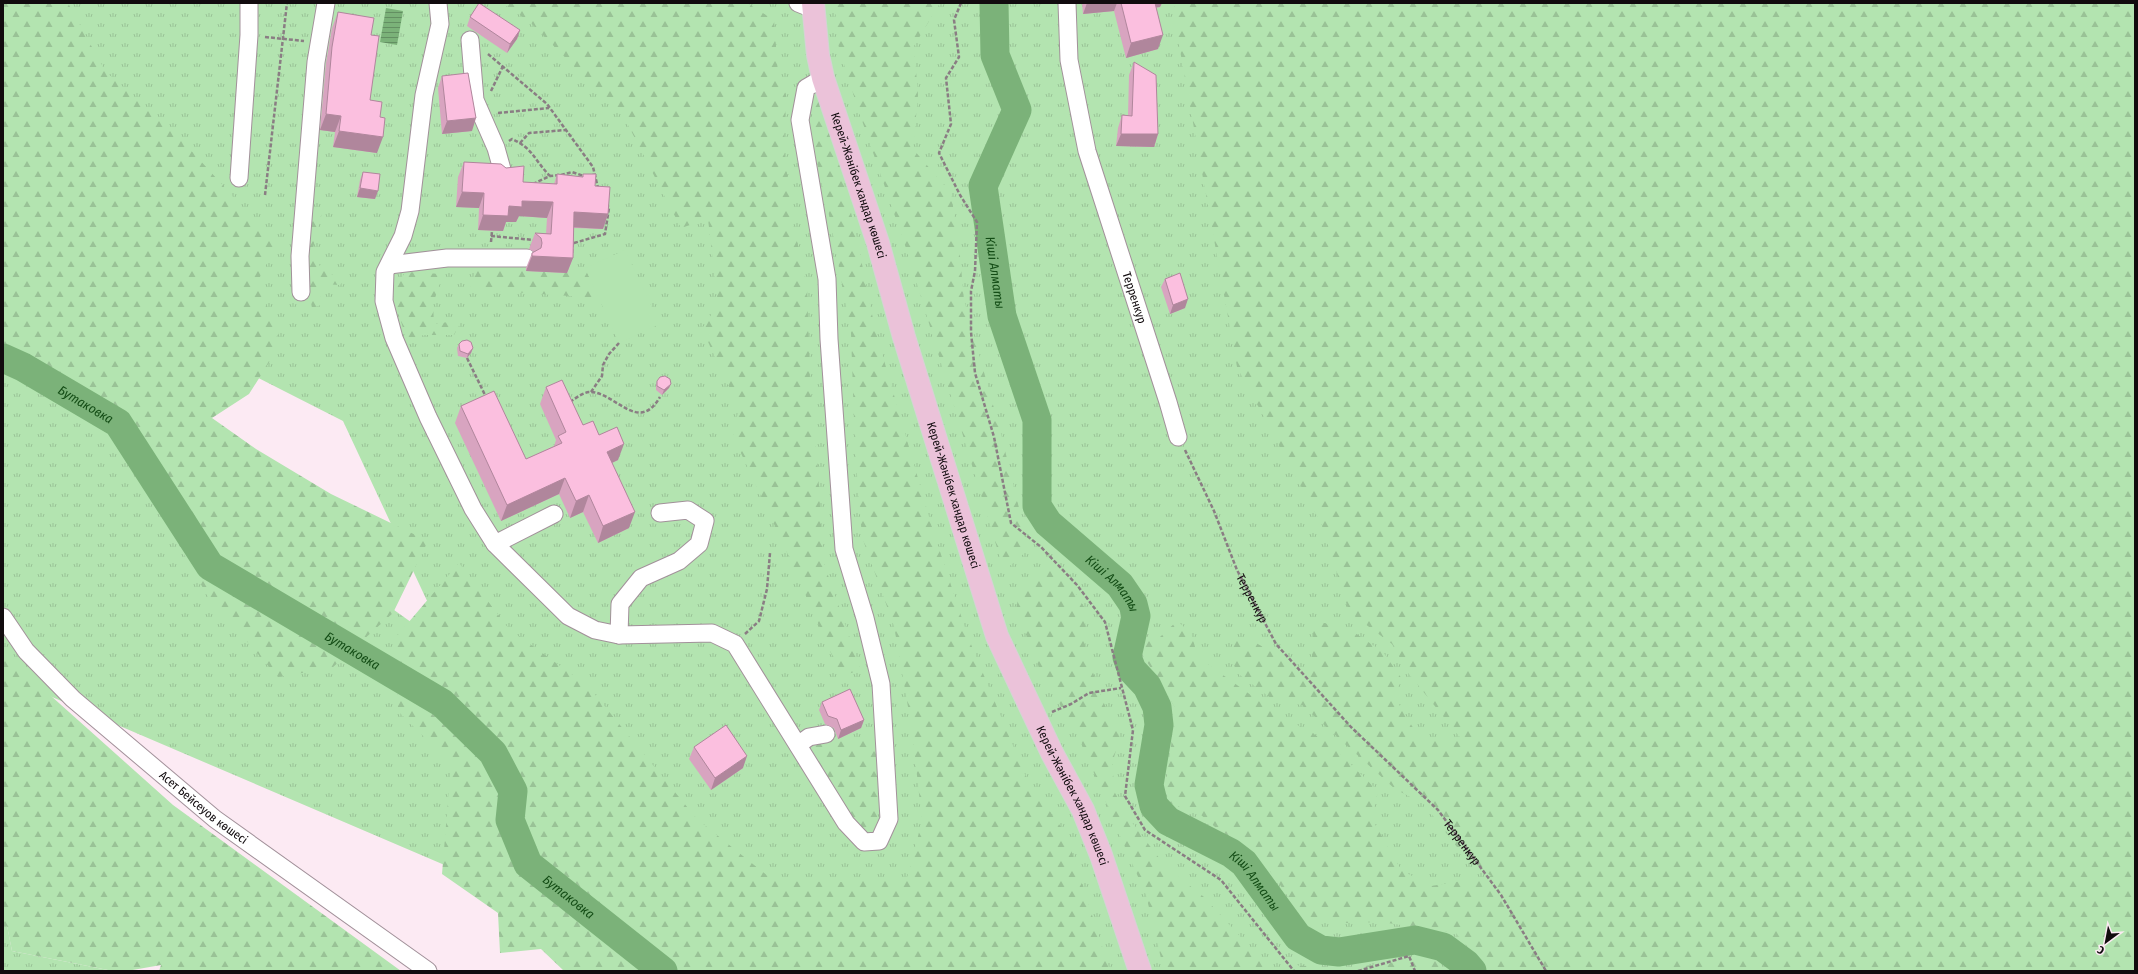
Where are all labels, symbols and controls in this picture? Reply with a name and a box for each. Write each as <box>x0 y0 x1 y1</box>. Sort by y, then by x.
street label: Керей-Жәнібек хандар көшесі <box>828 111 889 260</box>
water label: Кіші Алматы <box>982 235 1008 310</box>
street label: Терренкур <box>1120 270 1149 325</box>
water label: Бутаковка <box>55 382 116 427</box>
street label: Керей-Жәнібек хандар көшесі <box>924 420 983 570</box>
water label: Кіші Алматы <box>1083 552 1142 613</box>
street label: Терренкур <box>1233 572 1271 625</box>
water label: Бутаковка <box>322 629 383 673</box>
street label: Керей-Жәнібек хандар көшесі <box>1033 724 1111 867</box>
street label: Асет Бейсеуов көшесі <box>156 768 250 847</box>
street label: Терренкур <box>1441 817 1484 868</box>
water label: Кіші Алматы <box>1226 848 1283 914</box>
water label: Бутаковка <box>540 872 598 922</box>
north arrow <box>2086 922 2126 962</box>
text: С <box>2095 943 2107 957</box>

